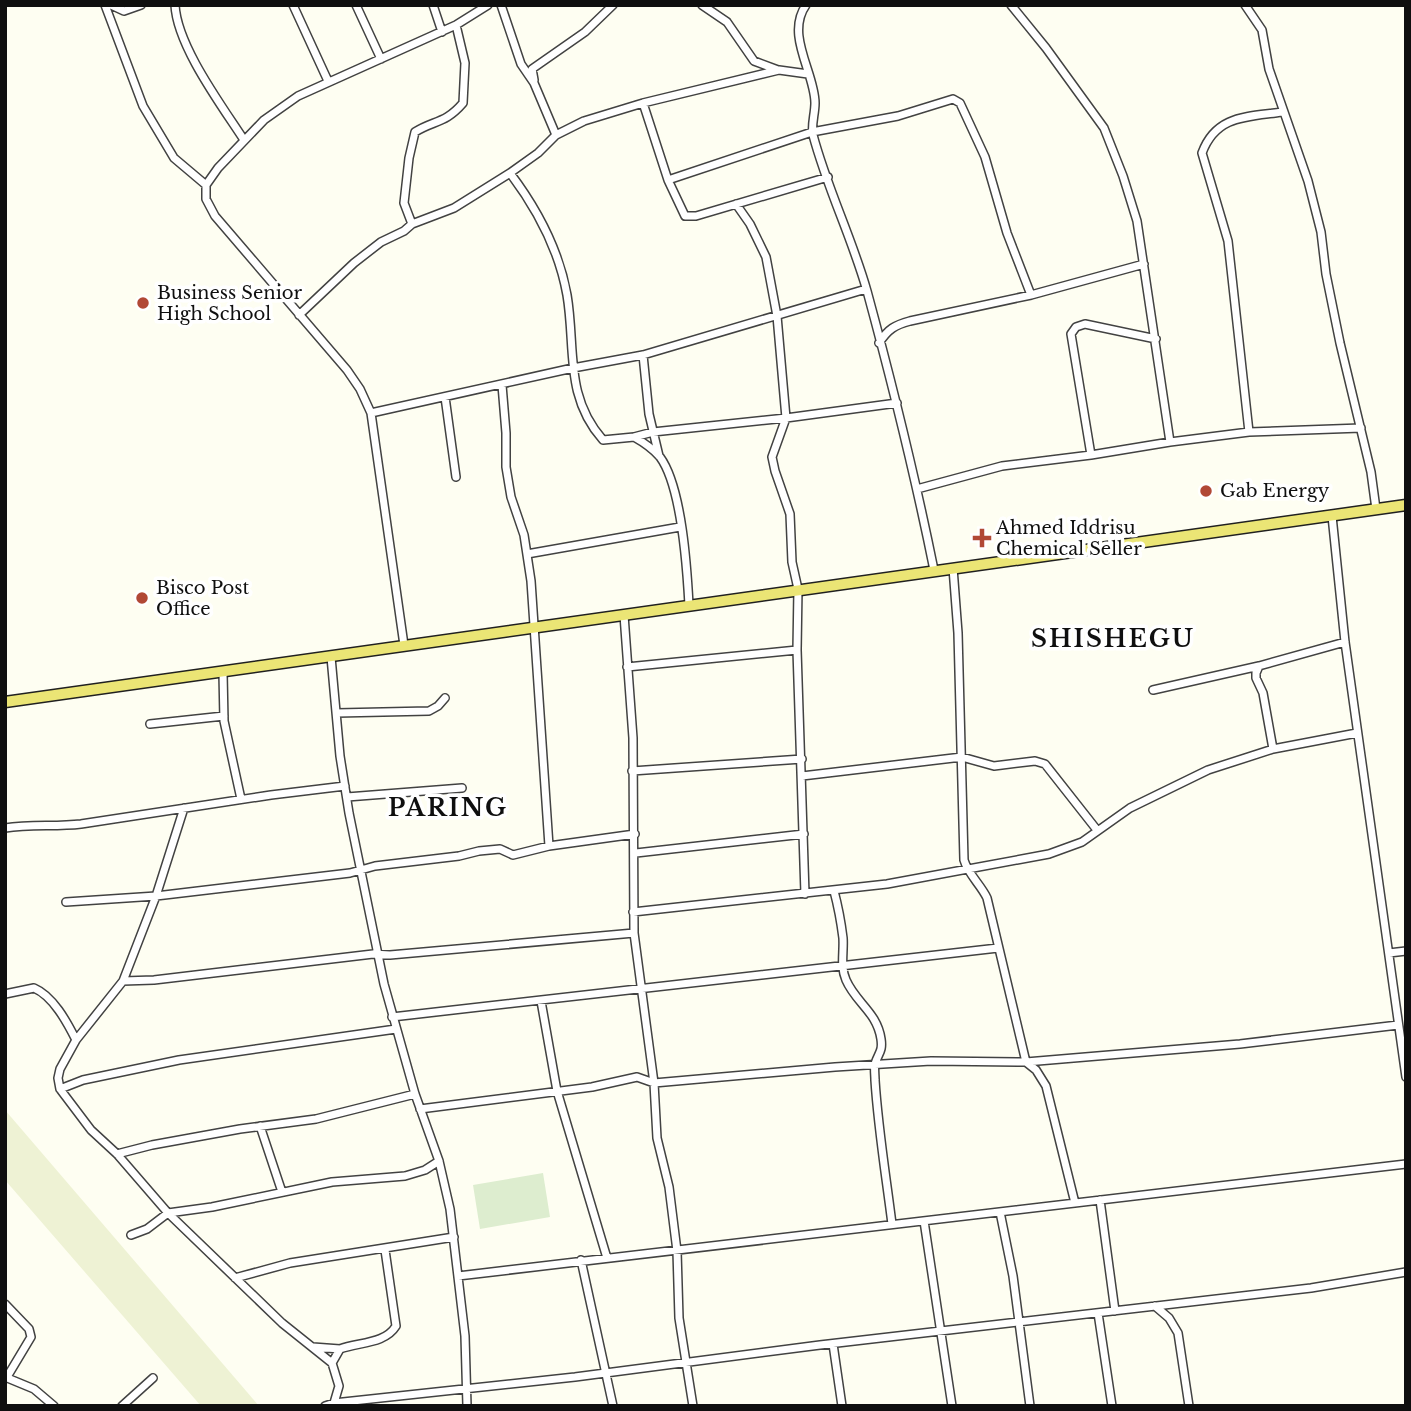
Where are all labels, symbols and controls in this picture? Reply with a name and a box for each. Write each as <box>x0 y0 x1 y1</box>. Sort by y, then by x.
place label: Business Senior High School <box>157 282 303 325</box>
marker: Business Senior High School <box>135 295 151 311</box>
place label: Gab Energy <box>1220 480 1330 502</box>
marker: Gab Energy <box>1198 483 1214 499</box>
place label: Ahmed Iddrisu Chemical Seller <box>995 517 1142 560</box>
marker: Ahmed Iddrisu Chemical Seller <box>974 530 990 546</box>
place label: Bisco Post Office <box>156 577 249 620</box>
marker: Bisco Post Office <box>134 590 150 606</box>
district label: SHISHEGU <box>1031 624 1195 653</box>
district label: PARING <box>388 793 508 822</box>

